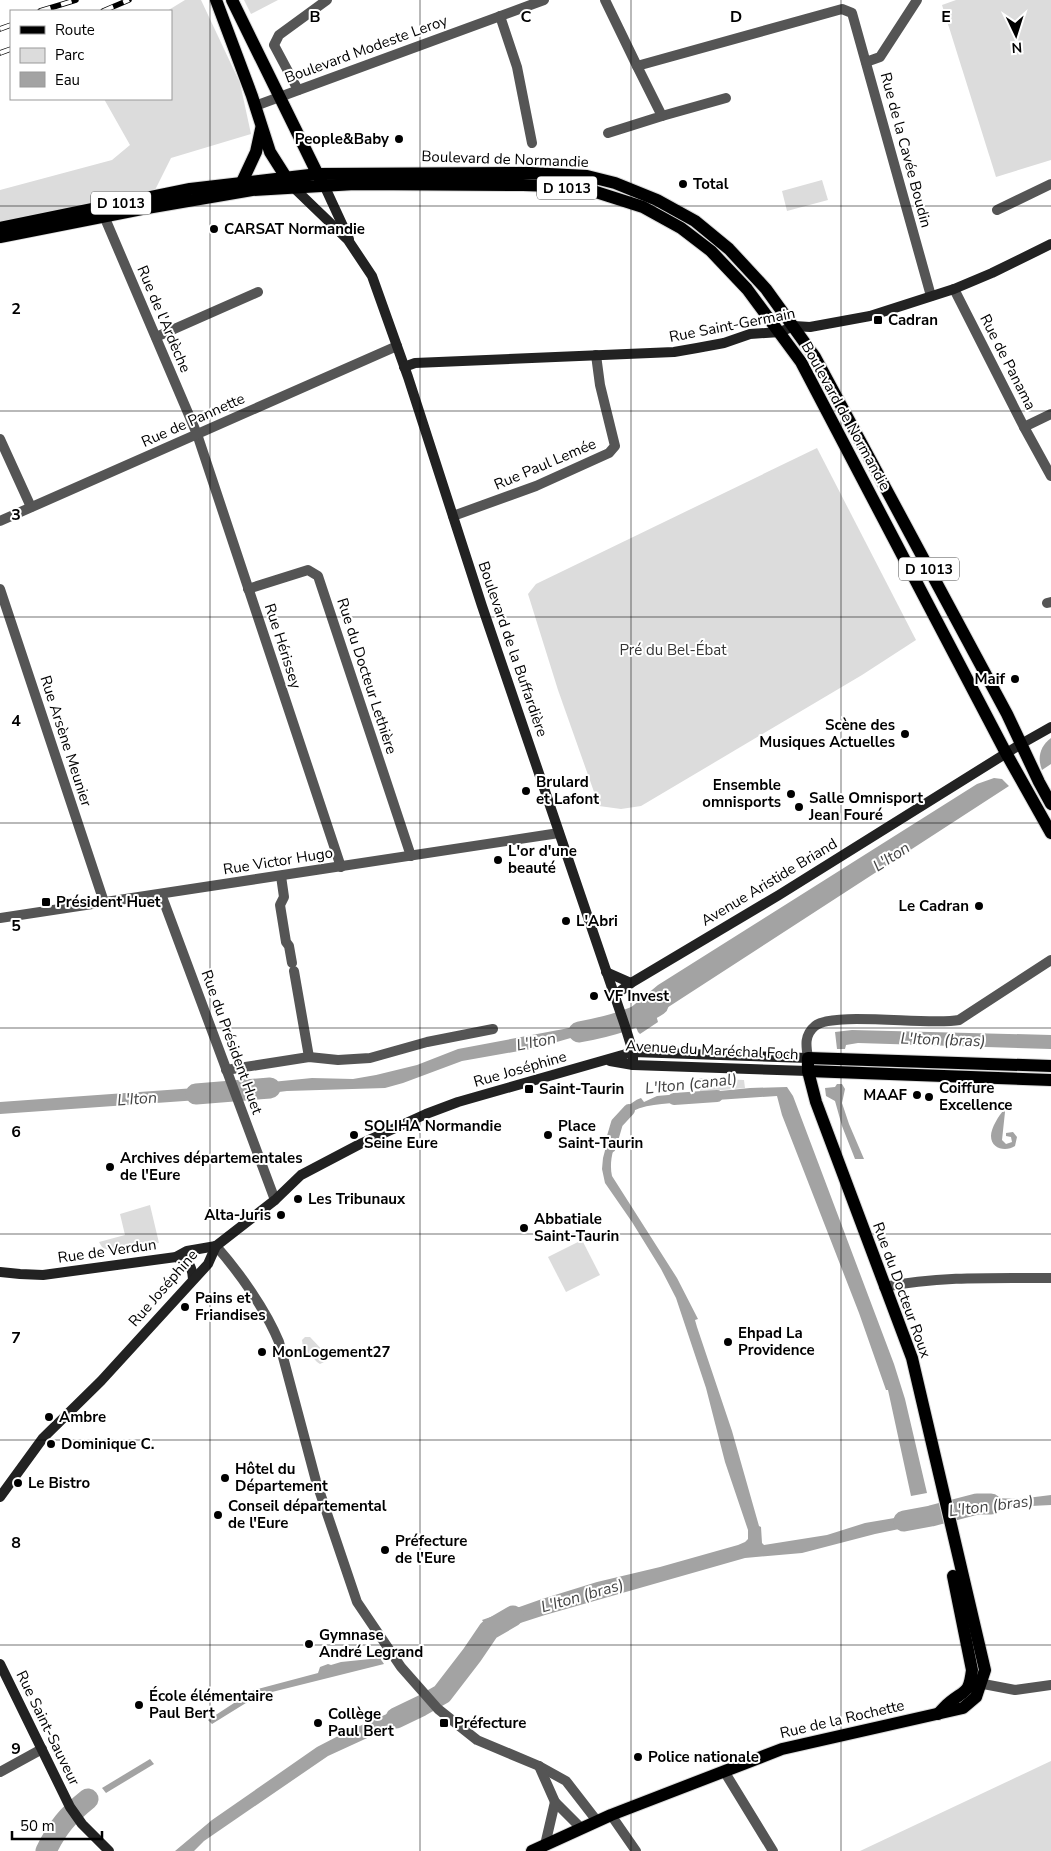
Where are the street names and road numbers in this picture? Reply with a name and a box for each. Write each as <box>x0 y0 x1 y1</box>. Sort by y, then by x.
street label: Boulevard Modeste Leroy <box>282 11 450 87</box>
street label: Rue de la Cavée Boudin <box>876 70 936 230</box>
street label: Boulevard de Normandie <box>421 146 589 172</box>
road number: D 1013 <box>537 177 597 200</box>
road number: D 1013 <box>91 192 151 214</box>
street label: Rue de l'Ardèche <box>132 262 196 376</box>
street label: Rue Saint-Germain <box>667 303 797 347</box>
street label: Rue de Panama <box>975 311 1041 413</box>
street label: Boulevard de Normandie <box>797 338 895 494</box>
street label: Rue de Pannette <box>138 388 248 452</box>
street label: Rue Paul Lemée <box>491 434 599 494</box>
road number: D 1013 <box>899 558 959 580</box>
street label: Boulevard de la Buffardière <box>474 559 552 739</box>
street label: Rue du Docteur Lethière <box>332 595 402 757</box>
street label: Rue Hérissey <box>260 601 306 691</box>
street label: Rue Arsène Meunier <box>35 673 97 810</box>
street label: Avenue Aristide Briand <box>697 833 841 931</box>
street label: Rue Victor Hugo <box>222 842 334 880</box>
street label: Rue du Président Huet <box>197 967 268 1118</box>
street label: Avenue du Maréchal Foch <box>625 1035 799 1065</box>
street label: Rue Joséphine <box>471 1046 569 1092</box>
street label: Rue du Docteur Roux <box>868 1219 936 1361</box>
street label: Rue de Verdun <box>56 1234 158 1268</box>
street label: Rue Joséphine <box>124 1245 202 1331</box>
street label: Rue Saint-Sauveur <box>11 1667 85 1789</box>
street label: Rue de la Rochette <box>778 1695 906 1743</box>

